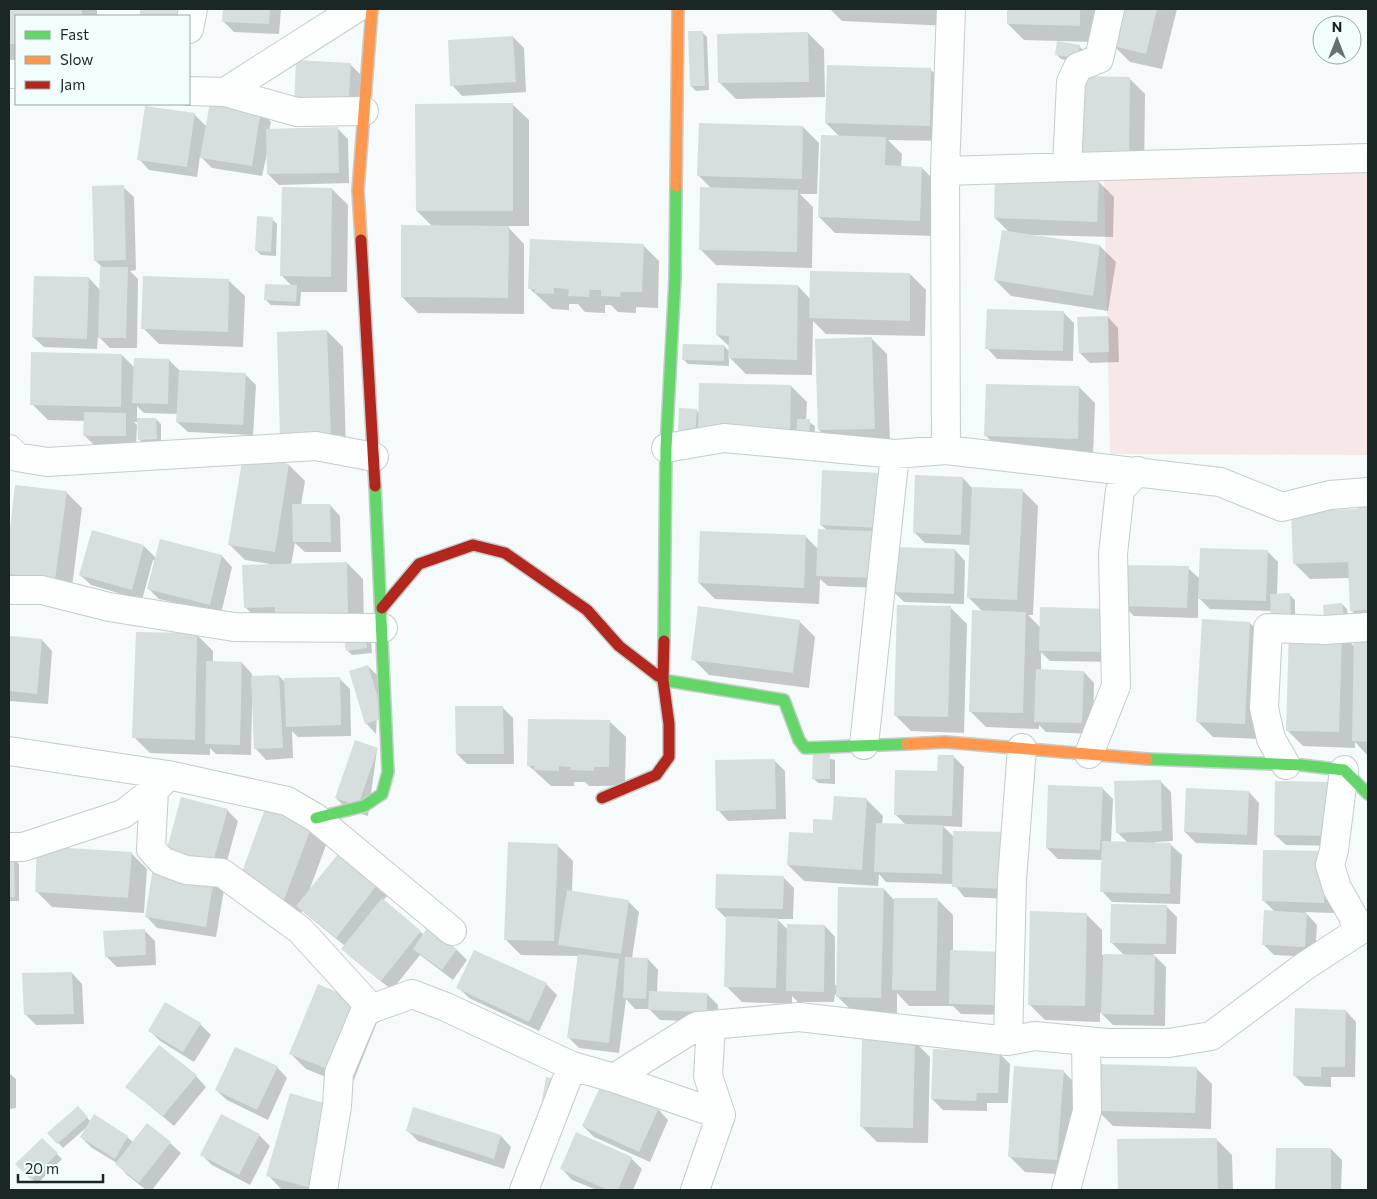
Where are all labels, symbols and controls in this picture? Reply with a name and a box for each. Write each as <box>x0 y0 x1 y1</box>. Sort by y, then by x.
legend <box>15 15 190 105</box>
north arrow <box>1312 15 1362 65</box>
text: N <box>1332 18 1342 35</box>
text: Fast <box>60 25 89 43</box>
text: Slow <box>60 50 93 68</box>
text: Jam <box>60 75 85 93</box>
scale bar <box>18 1152 102 1184</box>
text: 20 m <box>25 1159 59 1177</box>

